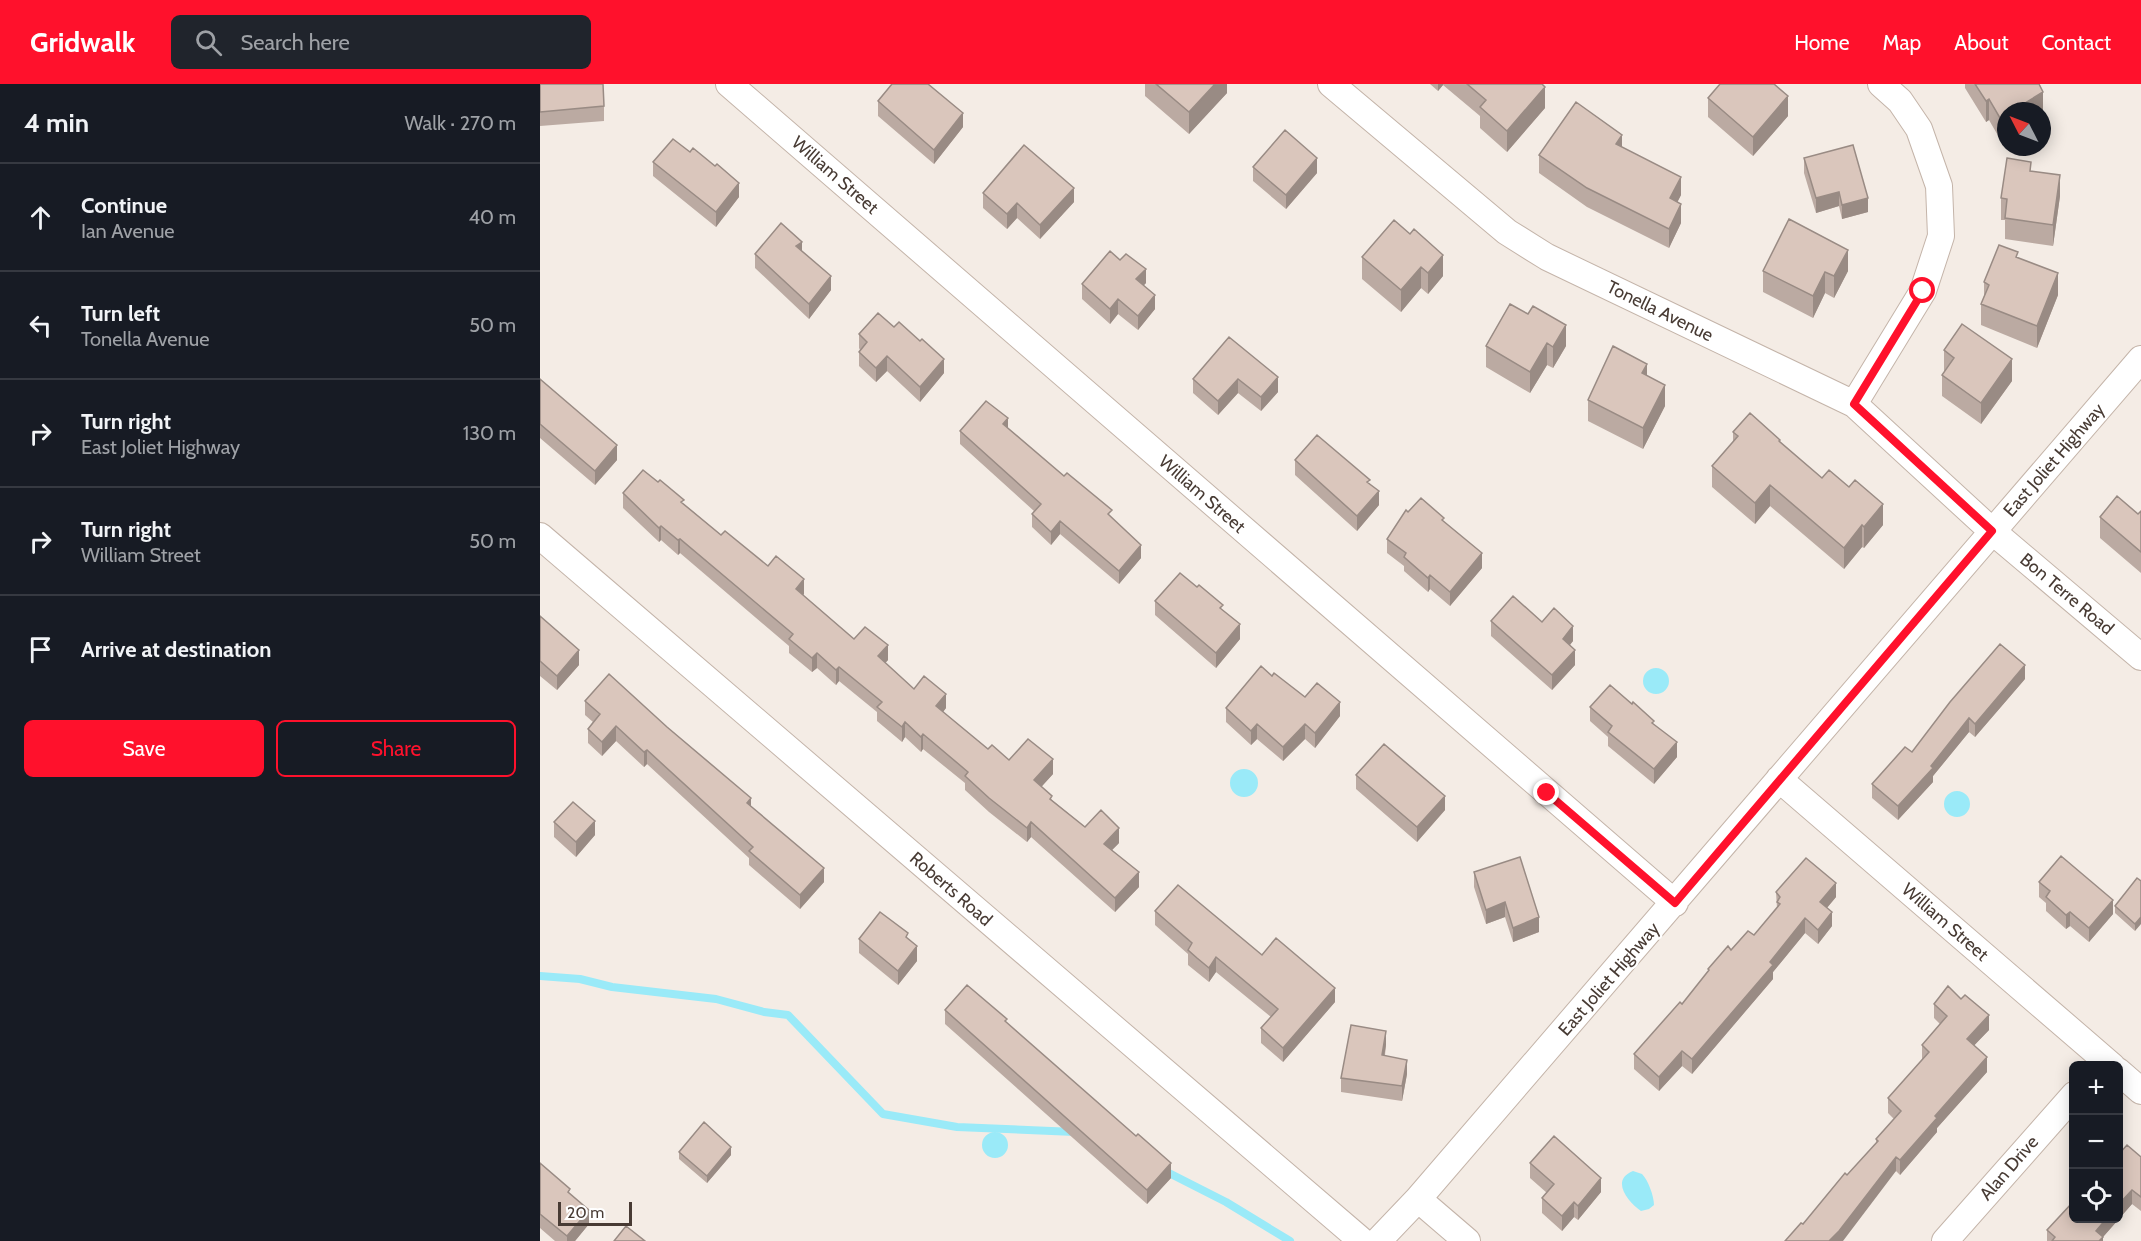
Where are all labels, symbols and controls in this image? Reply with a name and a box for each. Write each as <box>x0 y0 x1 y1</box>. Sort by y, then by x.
search box <box>171 15 591 69</box>
text: Gridwalk <box>30 25 135 59</box>
icon: search <box>192 26 225 59</box>
text: Search here <box>240 29 350 56</box>
text: Home <box>1794 30 1850 55</box>
text: Map <box>1883 30 1921 55</box>
text: About <box>1954 30 2008 55</box>
text: Contact <box>2041 30 2111 55</box>
north arrow <box>1997 102 2051 156</box>
text: 4 min <box>24 107 89 139</box>
text: Walk · 270 m <box>404 111 516 135</box>
street label: William Street <box>787 131 883 219</box>
text: Continue <box>81 192 167 219</box>
icon: ahead <box>24 201 57 234</box>
text: 40 m <box>468 205 516 229</box>
text: Ian Avenue <box>81 219 175 243</box>
street label: Tonella Avenue <box>1603 276 1717 346</box>
route start <box>1909 277 1935 303</box>
text: Turn left <box>81 300 160 327</box>
icon: left <box>24 309 57 342</box>
text: 50 m <box>469 313 516 337</box>
text: Tonella Avenue <box>81 327 209 351</box>
street label: East Joliet Highway <box>1999 399 2109 521</box>
text: Turn right <box>81 408 171 435</box>
icon: right <box>24 417 57 450</box>
text: 130 m <box>463 421 516 445</box>
text: East Joliet Highway <box>81 435 240 459</box>
street label: William Street <box>1154 450 1250 538</box>
text: Turn right <box>81 516 171 543</box>
icon: right <box>24 525 57 558</box>
text: 50 m <box>469 529 516 553</box>
text: William Street <box>81 543 201 567</box>
street label: Bon Terre Road <box>2016 548 2118 640</box>
icon: arrive <box>24 633 57 666</box>
text: Arrive at destination <box>81 636 271 663</box>
button: Save <box>24 720 264 777</box>
button: Share <box>276 720 516 777</box>
route end <box>1533 779 1559 805</box>
street label: Roberts Road <box>905 847 997 931</box>
street label: William Street <box>1897 878 1993 966</box>
street label: East Joliet Highway <box>1554 918 1664 1040</box>
map controls <box>2069 1061 2123 1223</box>
button: + <box>2069 1061 2123 1115</box>
button: − <box>2069 1115 2123 1169</box>
street label: Alan Drive <box>1975 1131 2043 1205</box>
button: locate <box>2069 1169 2123 1223</box>
scale bar <box>558 1199 632 1226</box>
text: 20 m <box>567 1203 604 1222</box>

